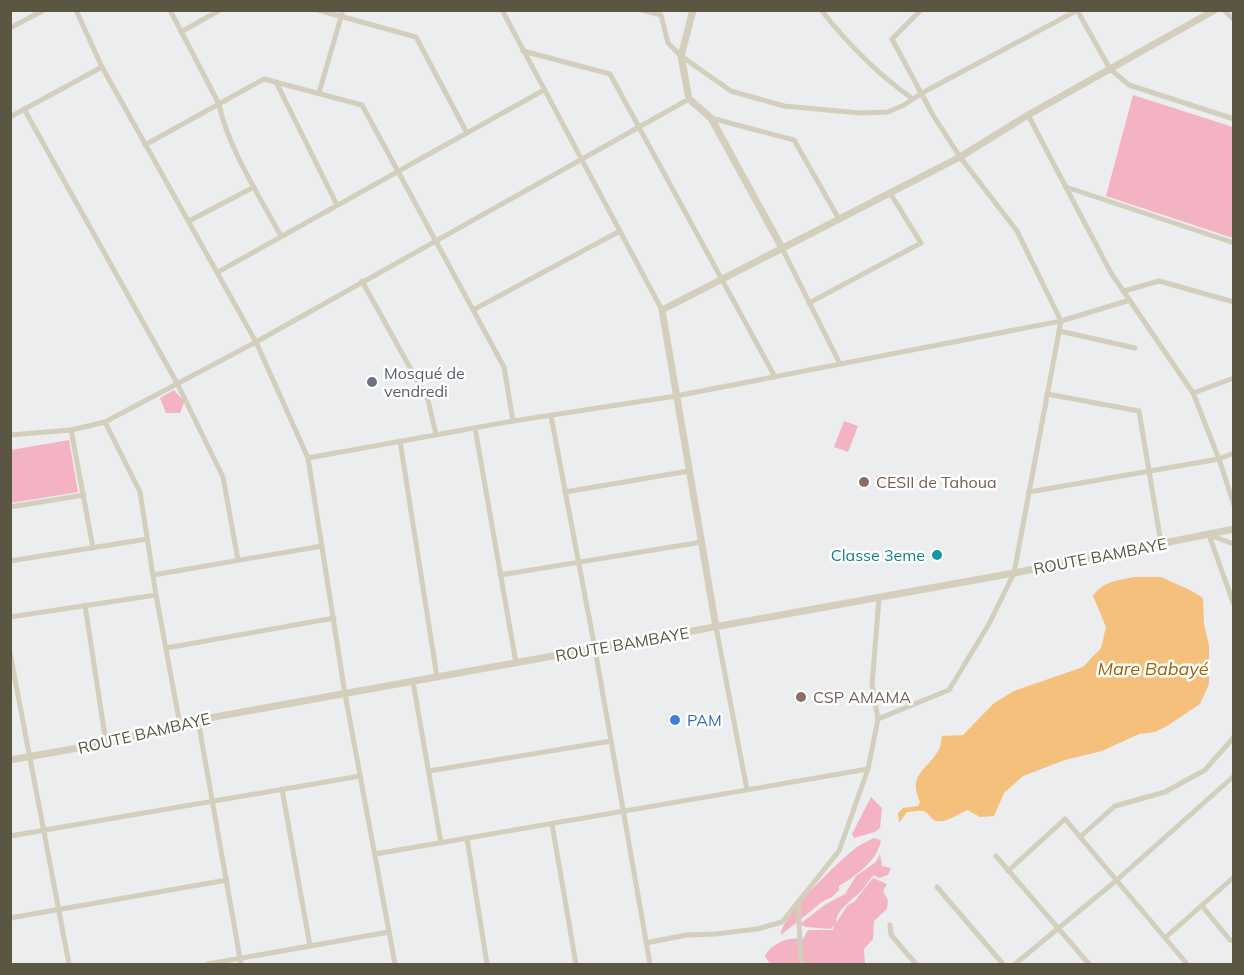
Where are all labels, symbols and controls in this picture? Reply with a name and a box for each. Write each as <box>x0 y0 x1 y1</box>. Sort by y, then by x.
place label: Mosqué de vendredi <box>384 363 465 401</box>
marker: Mosqué de vendredi <box>365 375 379 389</box>
place label: CESII de Tahoua <box>876 472 997 492</box>
marker: CESII de Tahoua <box>857 475 871 489</box>
street label: ROUTE BAMBAYE <box>1032 533 1168 579</box>
place label: Classe 3eme <box>831 545 925 565</box>
marker: Classe 3eme <box>930 548 944 562</box>
street label: ROUTE BAMBAYE <box>554 622 690 666</box>
water label: Mare Babayé <box>1098 657 1209 680</box>
place label: CSP AMAMA <box>813 687 911 707</box>
marker: CSP AMAMA <box>794 690 808 704</box>
street label: ROUTE BAMBAYE <box>76 708 212 758</box>
place label: PAM <box>687 710 722 730</box>
marker: PAM <box>668 713 682 727</box>

